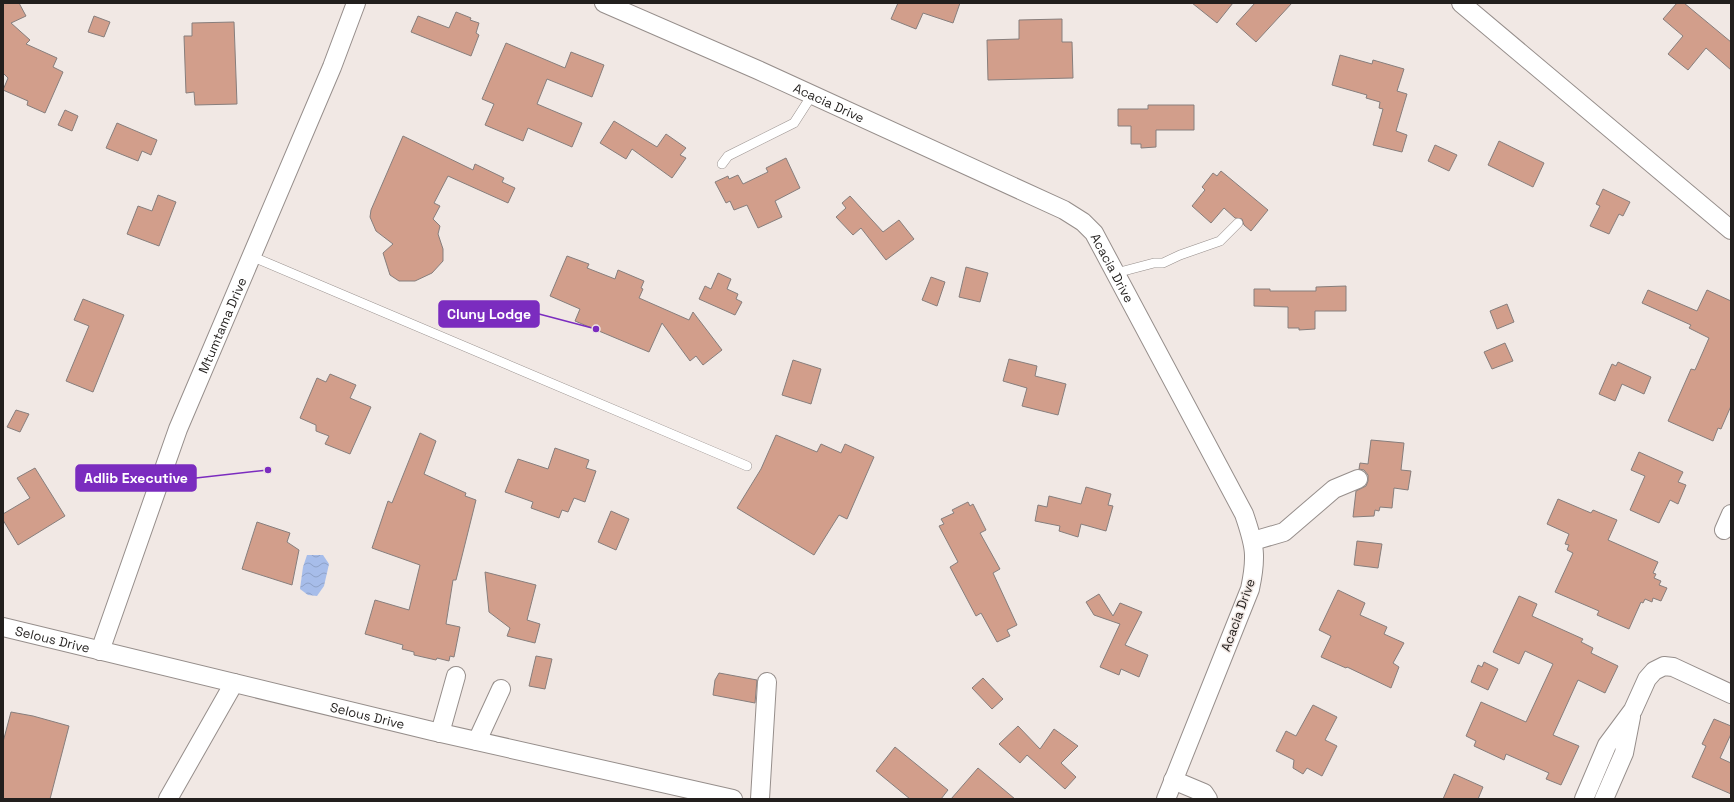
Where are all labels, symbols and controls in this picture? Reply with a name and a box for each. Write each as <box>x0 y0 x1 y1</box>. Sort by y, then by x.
street label: Acacia Drive <box>791 79 867 126</box>
street label: Acacia Drive <box>1087 230 1138 306</box>
street label: Mtumtama Drive <box>194 275 250 376</box>
callout: Cluny Lodge <box>439 301 539 327</box>
text: Cluny Lodge <box>447 305 531 323</box>
callout: Adlib Executive <box>76 465 196 491</box>
text: Adlib Executive <box>84 469 188 487</box>
street label: Acacia Drive <box>1217 576 1259 654</box>
street label: Selous Drive <box>14 622 92 656</box>
street label: Selous Drive <box>328 698 407 733</box>

